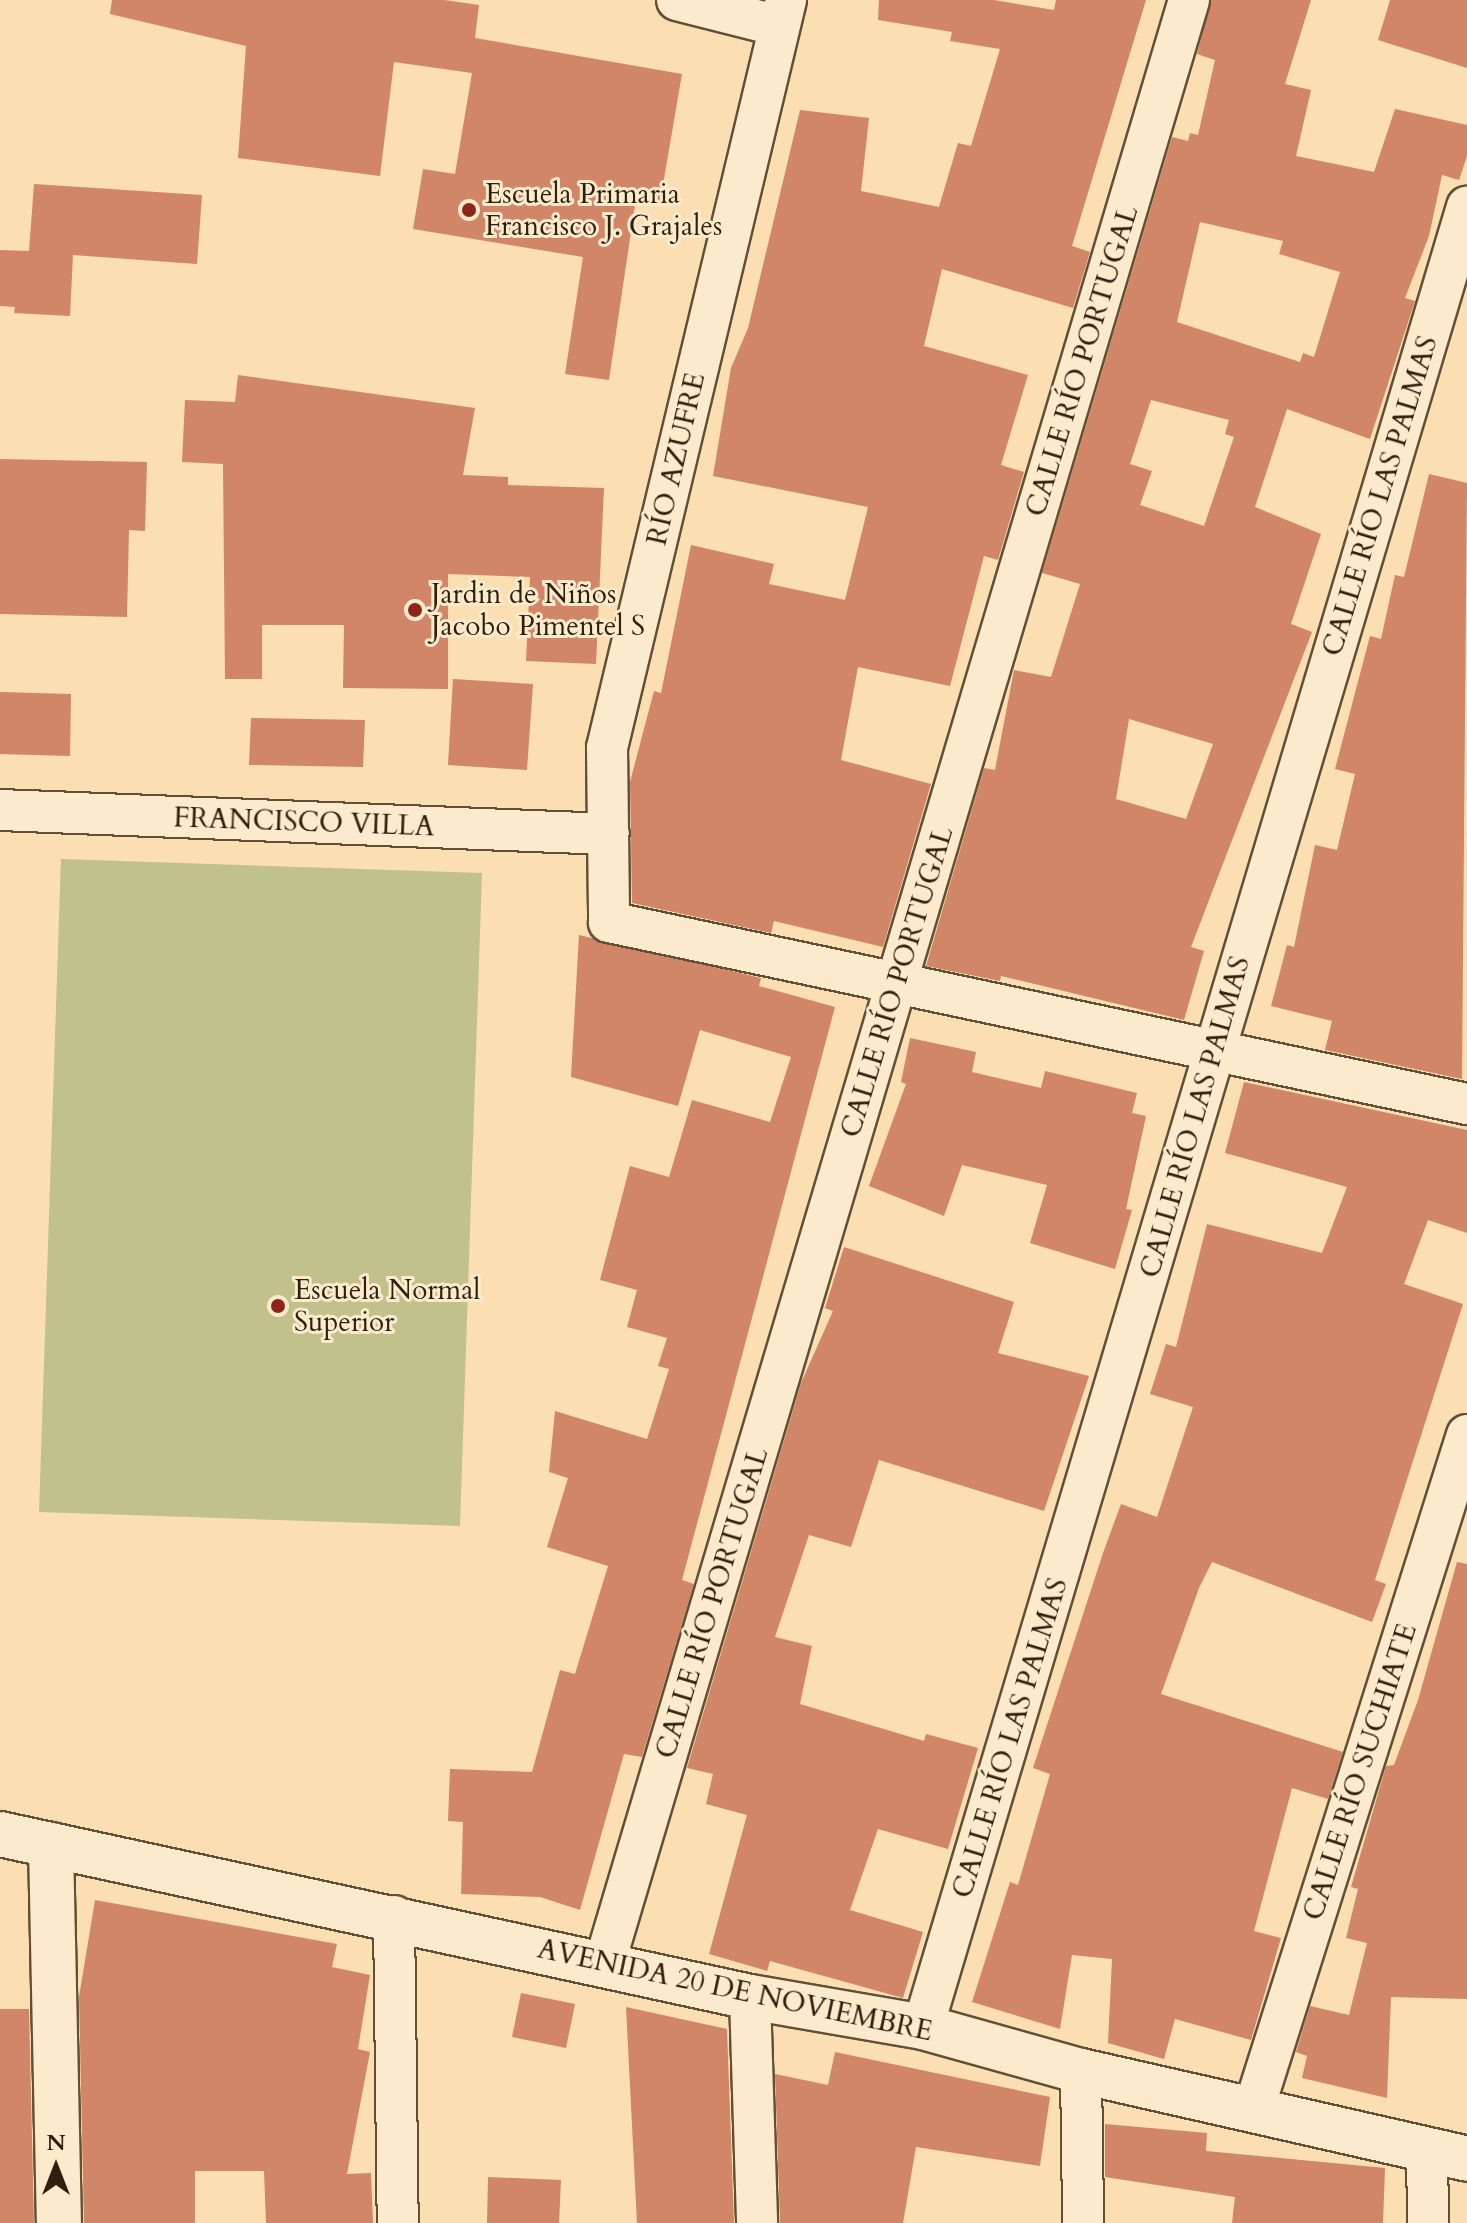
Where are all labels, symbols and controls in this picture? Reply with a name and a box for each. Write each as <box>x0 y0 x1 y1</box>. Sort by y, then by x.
place label: Escuela Primaria Francisco J. Grajales <box>485 177 722 243</box>
marker: Escuela Primaria Francisco J. Grajales <box>460 201 478 219</box>
street label: CALLE RÍO PORTUGAL <box>1019 202 1145 520</box>
street label: CALLE RÍO LAS PALMAS <box>1315 332 1445 660</box>
street label: RÍO AZUFRE <box>640 369 712 549</box>
place label: Jardin de Niños Jacobo Pimentel S <box>431 577 645 643</box>
marker: Jardin de Niños Jacobo Pimentel S <box>406 601 424 619</box>
street label: FRANCISCO VILLA <box>173 801 435 843</box>
street label: CALLE RÍO PORTUGAL <box>834 823 960 1141</box>
street label: CALLE RÍO LAS PALMAS <box>1133 952 1257 1282</box>
place label: Escuela Normal Superior <box>294 1273 480 1339</box>
marker: Escuela Normal Superior <box>269 1297 287 1315</box>
street label: CALLE RÍO PORTUGAL <box>649 1444 775 1762</box>
street label: CALLE RÍO LAS PALMAS <box>945 1574 1075 1902</box>
street label: CALLE RÍO SUCHIATE <box>1296 1620 1424 1924</box>
street label: AVENIDA 20 DE NOVIEMBRE <box>535 1932 935 2048</box>
north arrow <box>16 2127 96 2207</box>
text: N <box>46 2128 66 2158</box>

